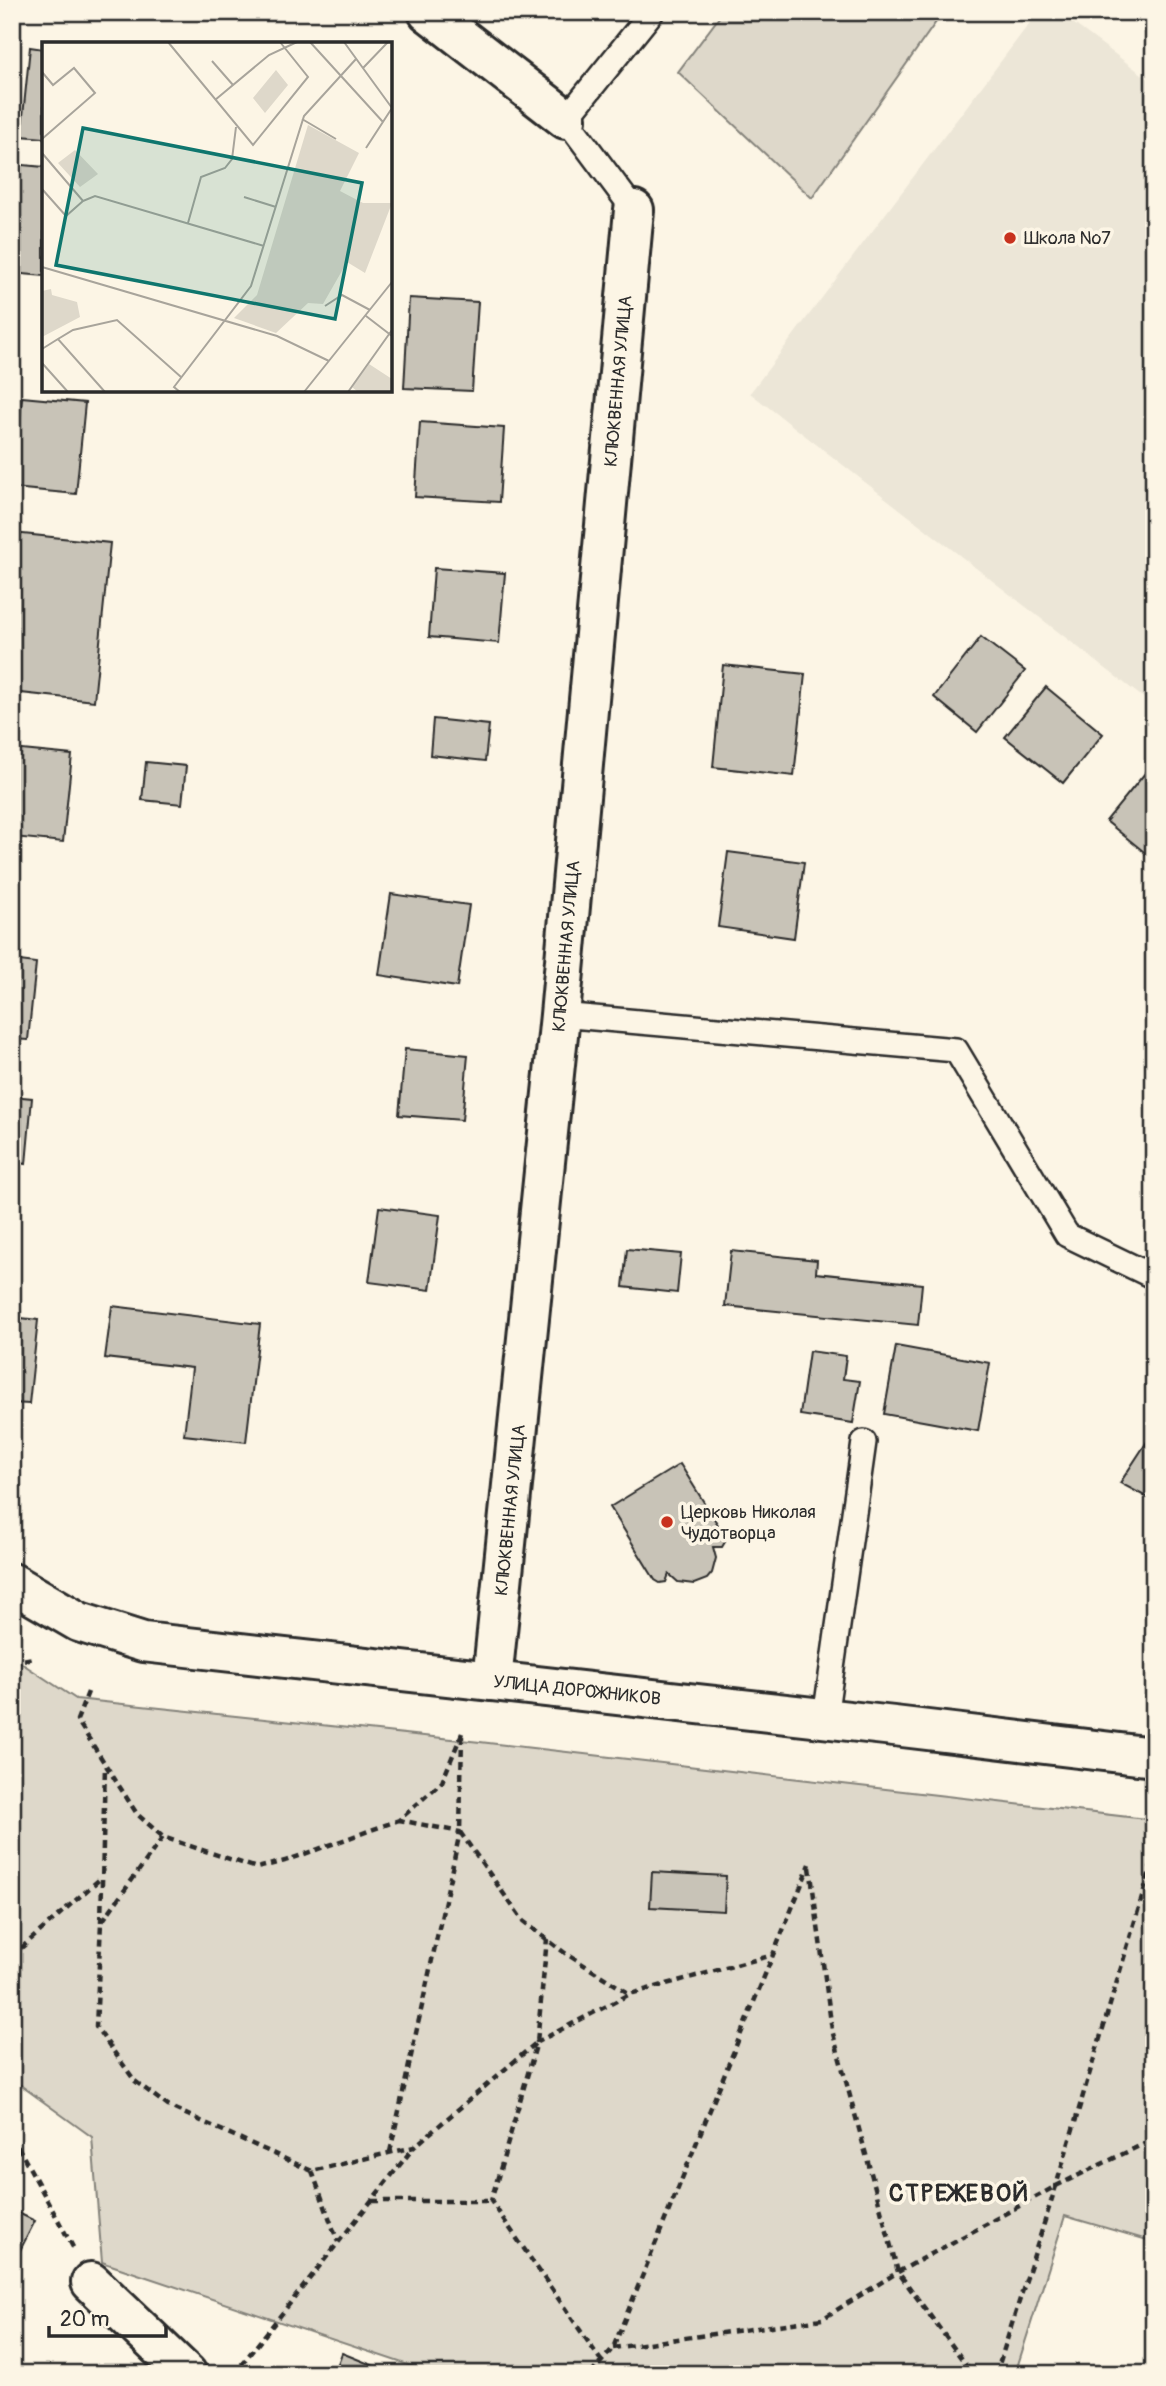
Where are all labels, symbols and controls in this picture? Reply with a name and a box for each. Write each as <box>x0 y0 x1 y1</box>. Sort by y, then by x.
inset map <box>42 42 392 392</box>
place label: Школа №7 <box>1024 227 1111 250</box>
marker: Школа №7 <box>1002 230 1018 246</box>
street label: КЛЮКВЕННАЯ УЛИЦА <box>600 294 637 468</box>
street label: КЛЮКВЕННАЯ УЛИЦА <box>548 859 585 1033</box>
street label: КЛЮКВЕННАЯ УЛИЦА <box>490 1423 531 1597</box>
place label: Церковь Николая Чудотворца <box>681 1501 816 1545</box>
marker: Церковь Николая Чудотворца <box>659 1514 675 1530</box>
street label: УЛИЦА ДОРОЖНИКОВ <box>492 1670 662 1711</box>
district label: СТРЕЖЕВОЙ <box>889 2179 1029 2208</box>
scale bar <box>49 2295 166 2339</box>
text: 20 m <box>60 2306 109 2333</box>

